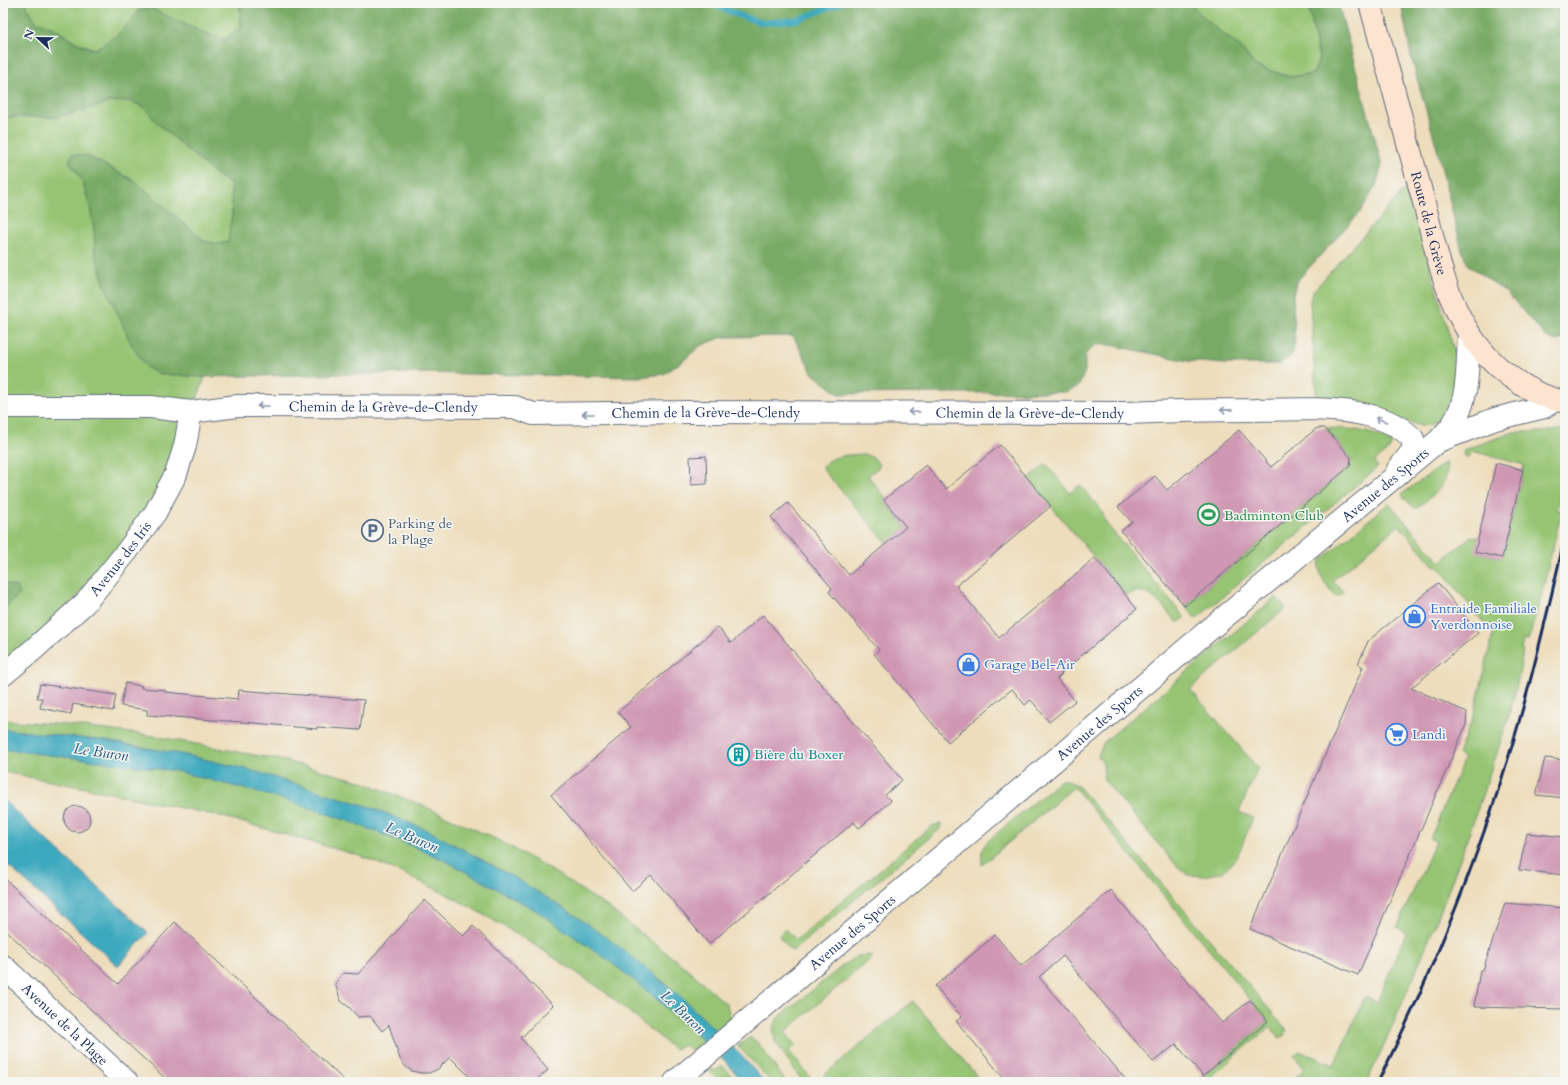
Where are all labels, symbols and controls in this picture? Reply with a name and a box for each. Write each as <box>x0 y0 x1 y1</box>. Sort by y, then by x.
north arrow <box>18 18 58 58</box>
text: N <box>20 27 38 42</box>
street label: Route de la Grève <box>1406 169 1452 277</box>
street label: Chemin de la Grève-de-Clendy <box>289 397 478 416</box>
one-way arrow <box>257 402 270 410</box>
street label: Chemin de la Grève-de-Clendy <box>611 402 801 422</box>
street label: Chemin de la Grève-de-Clendy <box>935 403 1125 422</box>
one-way arrow <box>1220 406 1233 414</box>
one-way arrow <box>908 408 921 416</box>
one-way arrow <box>582 410 595 418</box>
one-way arrow <box>1375 415 1387 423</box>
street label: Avenue des Sports <box>1338 443 1433 526</box>
sports icon: Badminton Club <box>1196 502 1222 528</box>
place label: Badminton Club <box>1224 506 1324 525</box>
place label: Parking de la Plage <box>388 514 452 549</box>
street label: Avenue des Iris <box>85 517 156 600</box>
parking icon: Parking de la Plage <box>360 518 386 544</box>
place label: Entraide Familiale Yverdonnoise <box>1430 599 1537 634</box>
shop icon: Entraide Familiale Yverdonnoise <box>1402 603 1428 629</box>
shop icon: Garage Bel-Air <box>955 651 981 677</box>
place label: Garage Bel-Air <box>984 655 1076 674</box>
street label: Avenue des Sports <box>1052 680 1147 765</box>
supermarket icon: Landi <box>1383 721 1409 747</box>
place label: Landi <box>1412 725 1446 744</box>
water label: Le Buron <box>72 738 130 766</box>
building icon: Bière du Boxer <box>726 741 752 767</box>
place label: Bière du Boxer <box>754 745 844 764</box>
water label: Le Buron <box>383 817 442 857</box>
street label: Avenue des Sports <box>805 890 900 974</box>
street label: Avenue de la Plage <box>18 979 113 1069</box>
water label: Le Buron <box>656 986 710 1039</box>

